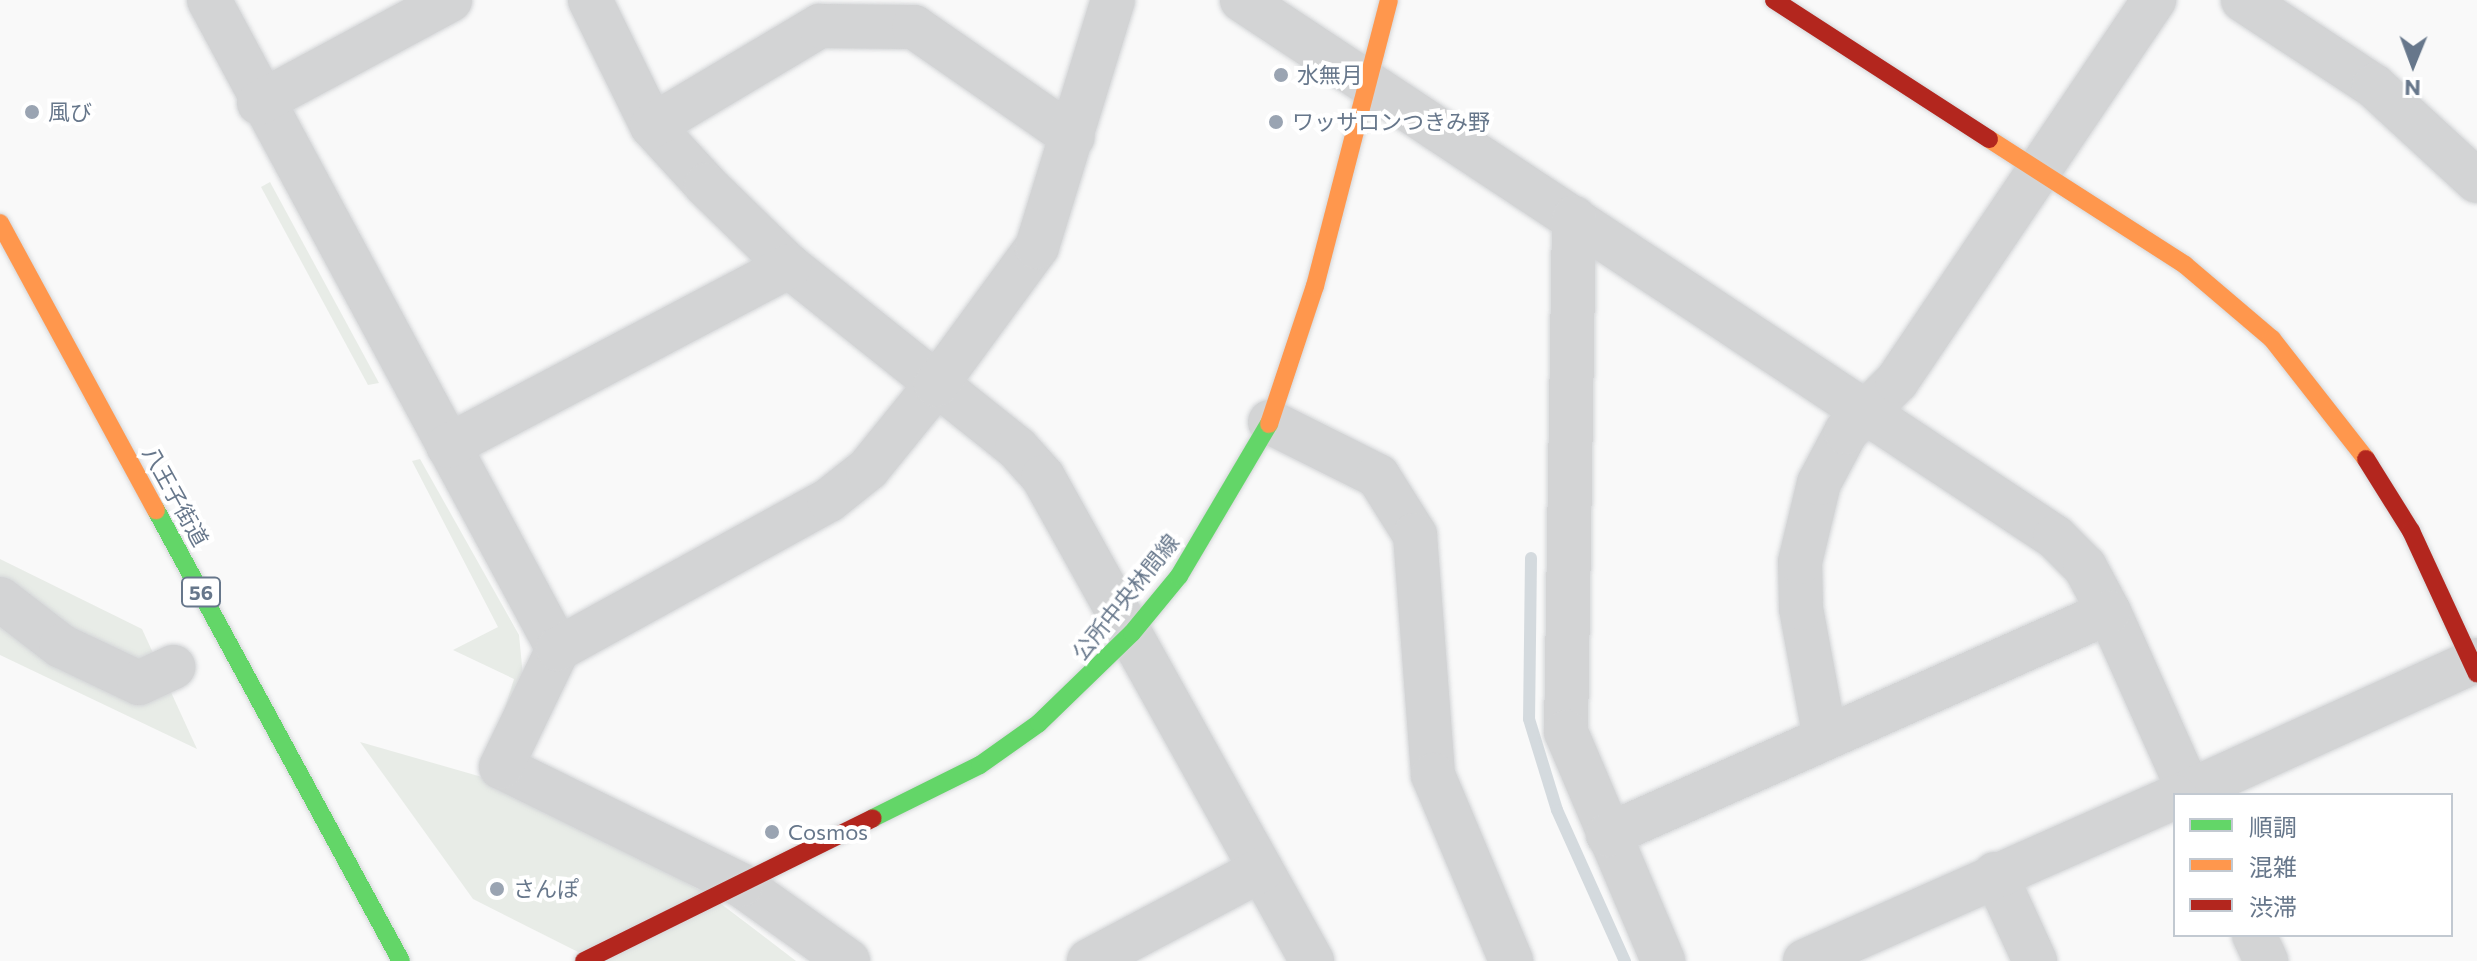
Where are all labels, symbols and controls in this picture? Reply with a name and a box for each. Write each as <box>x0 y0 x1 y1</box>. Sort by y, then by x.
north arrow <box>2373 24 2453 104</box>
place label: 水無月 <box>1297 62 1363 88</box>
marker: 水無月 <box>1272 66 1290 84</box>
text: N <box>2404 75 2421 102</box>
place label: 風び <box>48 99 92 125</box>
marker: 風び <box>23 103 41 121</box>
place label: ワッサロンつきみ野 <box>1292 109 1490 135</box>
marker: ワッサロンつきみ野 <box>1267 113 1285 131</box>
street label: 八王子街道 <box>138 441 214 551</box>
street label: 公所中央林間線 <box>1066 529 1184 665</box>
road number: 56 <box>181 576 221 608</box>
legend <box>2173 793 2453 937</box>
text: 順調 <box>2249 812 2297 841</box>
place label: Cosmos <box>788 819 868 845</box>
marker: Cosmos <box>763 823 781 841</box>
text: 混雑 <box>2249 852 2297 881</box>
place label: さんぽ <box>513 876 579 902</box>
marker: さんぽ <box>488 880 506 898</box>
text: 渋滞 <box>2249 892 2297 921</box>

